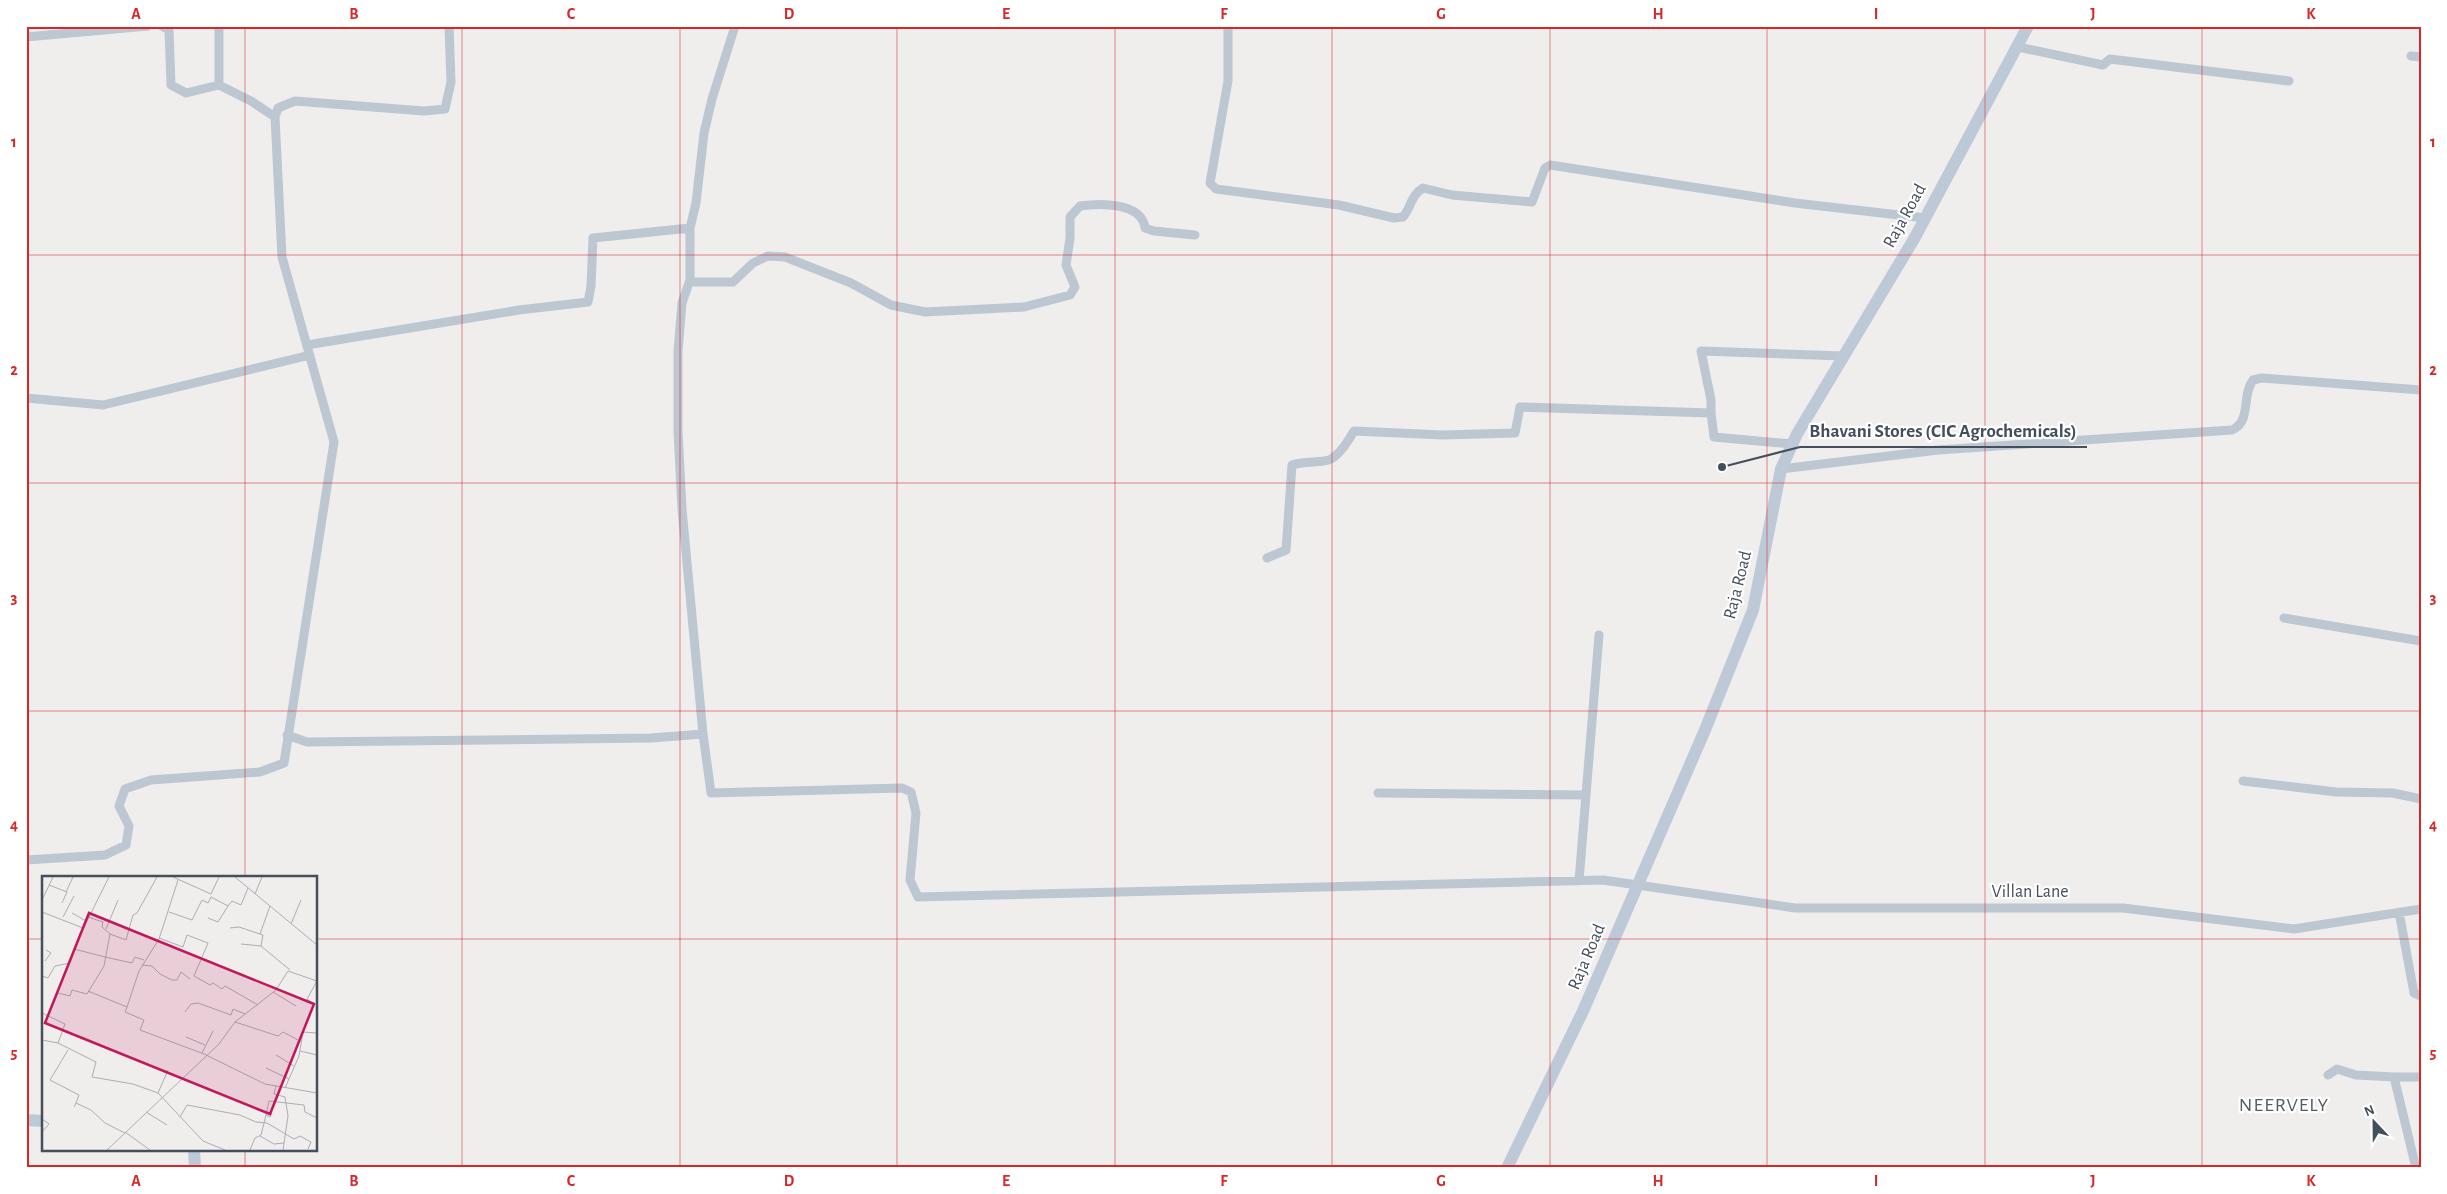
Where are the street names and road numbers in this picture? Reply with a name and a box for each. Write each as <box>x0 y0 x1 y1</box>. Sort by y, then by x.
street label: Raja Road <box>1880 181 1930 251</box>
street label: Raja Road <box>1721 549 1755 621</box>
street label: Villan Lane <box>1991 883 2069 901</box>
street label: Raja Road <box>1565 921 1609 993</box>

